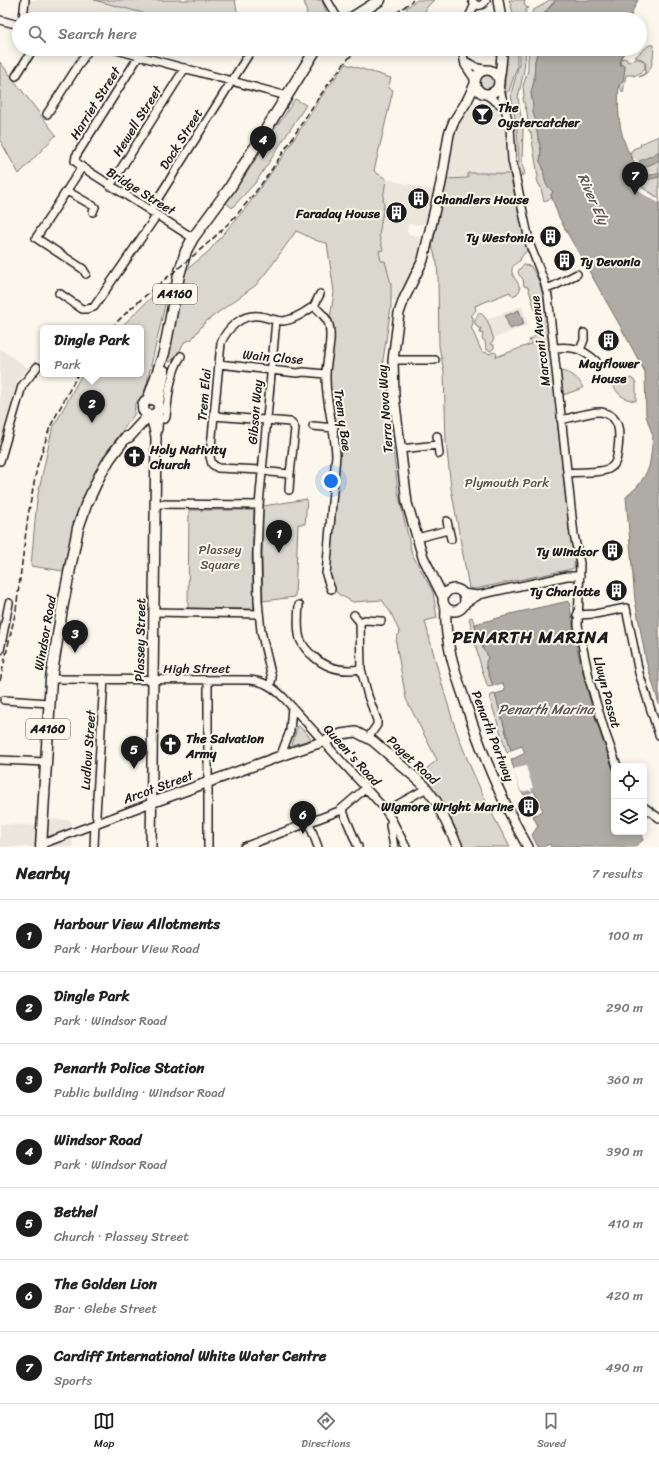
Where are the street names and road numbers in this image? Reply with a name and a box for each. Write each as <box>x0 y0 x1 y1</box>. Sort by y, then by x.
street label: Harriet Street <box>63 61 127 144</box>
street label: Hewell Street <box>106 80 168 161</box>
street label: Dock Street <box>153 103 209 174</box>
street label: Bridge Street <box>102 161 181 222</box>
road number: A4160 <box>153 284 197 304</box>
street label: Marconi Avenue <box>523 294 557 388</box>
street label: Wain Close <box>242 343 305 371</box>
street label: Terra Nova Way <box>370 364 400 454</box>
street label: Trem Elai <box>190 367 218 422</box>
street label: Gibson Way <box>241 378 269 445</box>
street label: Trem y Bae <box>327 387 359 453</box>
street label: Windsor Road <box>27 593 63 672</box>
street label: Plassey Street <box>128 597 152 682</box>
street label: Llwyn Passat <box>586 654 628 731</box>
street label: High Street <box>163 657 231 680</box>
street label: Penarth Portway <box>465 687 521 785</box>
street label: Ludlow Street <box>74 709 102 791</box>
road number: A4160 <box>26 719 70 739</box>
street label: Queen's Road <box>318 719 387 792</box>
street label: Paget Road <box>382 730 445 791</box>
street label: Arcot Street <box>119 763 197 811</box>

